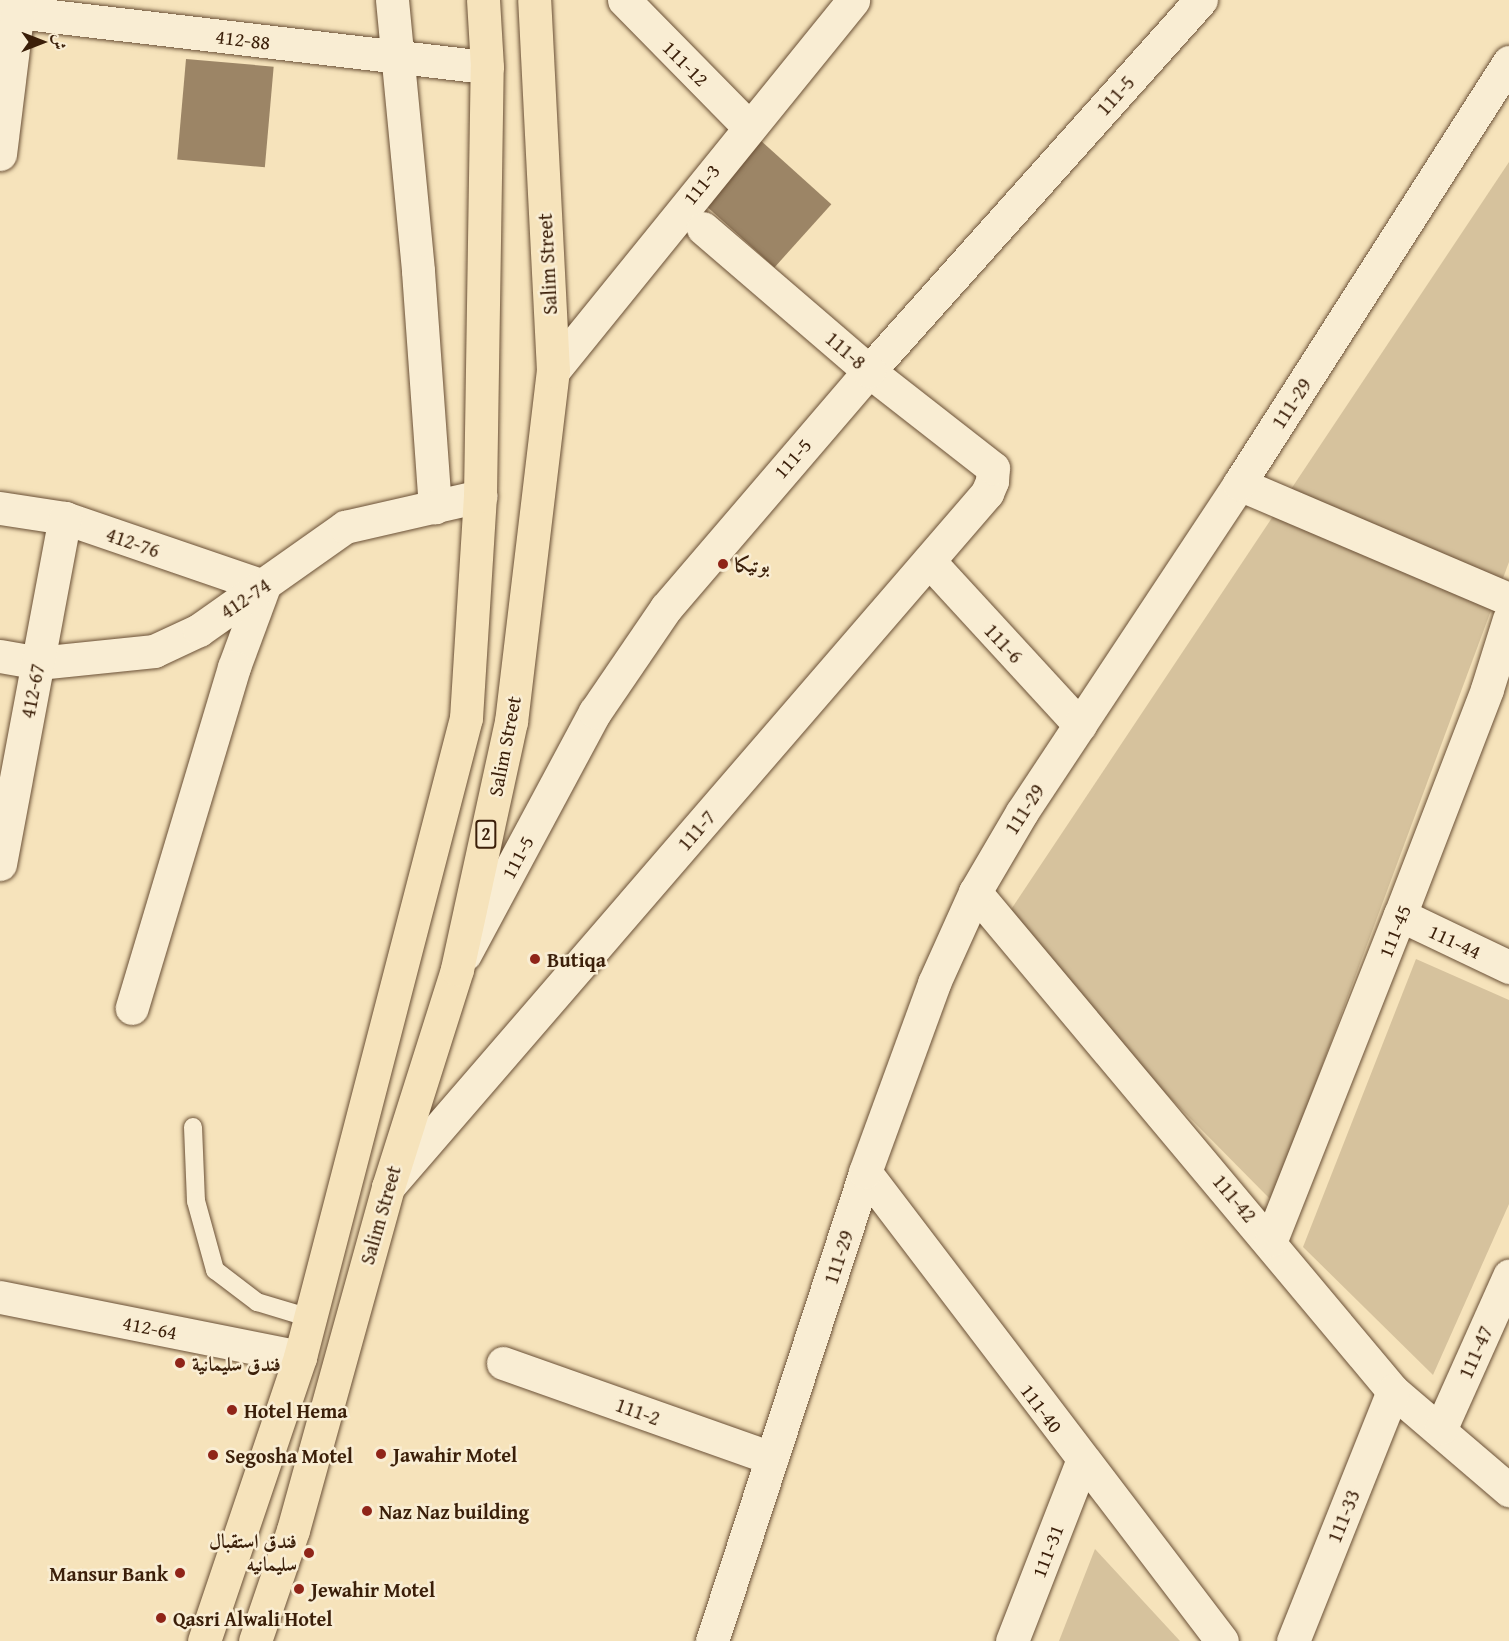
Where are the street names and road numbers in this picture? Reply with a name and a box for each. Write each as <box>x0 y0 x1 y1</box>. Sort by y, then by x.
street label: 412-88 <box>214 24 272 54</box>
street label: 111-12 <box>658 35 714 91</box>
street label: 111-5 <box>1091 70 1139 120</box>
street label: 111-3 <box>677 159 725 209</box>
street label: Salim Street <box>532 213 562 315</box>
street label: 111-8 <box>821 326 871 374</box>
street label: 111-29 <box>1266 373 1316 433</box>
street label: 111-5 <box>768 433 816 483</box>
street label: 412-76 <box>103 522 163 562</box>
street label: 412-74 <box>215 573 275 623</box>
street label: 111-6 <box>980 618 1028 668</box>
street label: 412-67 <box>15 662 49 720</box>
street label: Salim Street <box>483 694 525 798</box>
street label: 111-29 <box>999 779 1049 839</box>
street label: 111-7 <box>672 805 720 855</box>
road number: 2 <box>474 819 498 849</box>
street label: 111-5 <box>496 831 538 883</box>
street label: 111-45 <box>1373 901 1415 961</box>
street label: 111-44 <box>1425 919 1485 963</box>
street label: Salim Street <box>354 1163 406 1267</box>
street label: 111-42 <box>1208 1169 1262 1227</box>
street label: 111-29 <box>818 1227 858 1287</box>
street label: 412-64 <box>121 1310 179 1344</box>
street label: 111-47 <box>1453 1322 1497 1382</box>
street label: 111-40 <box>1016 1379 1068 1437</box>
street label: 111-2 <box>613 1392 663 1430</box>
street label: 111-33 <box>1322 1486 1364 1546</box>
street label: 111-31 <box>1026 1521 1068 1581</box>

